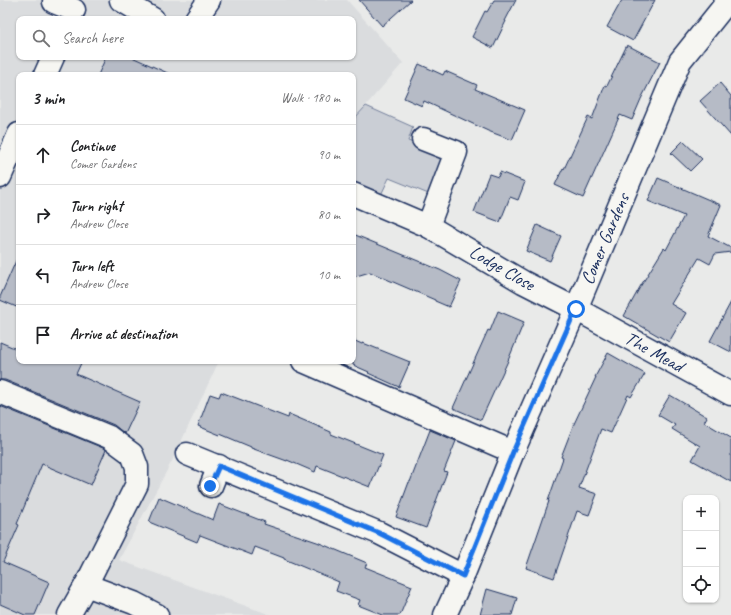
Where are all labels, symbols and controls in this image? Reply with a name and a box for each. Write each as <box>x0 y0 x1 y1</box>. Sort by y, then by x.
search box <box>16 16 356 60</box>
icon: search <box>30 27 52 49</box>
text: Search here <box>62 29 123 48</box>
text: 3 min <box>32 88 65 109</box>
text: Walk · 180 m <box>281 90 340 106</box>
text: Continue <box>70 137 115 156</box>
icon: ahead <box>32 144 54 166</box>
text: 90 m <box>318 147 340 163</box>
text: Comer Gardens <box>70 156 136 172</box>
street label: Comer Gardens <box>575 188 636 288</box>
text: Turn right <box>70 197 123 216</box>
icon: right <box>32 204 54 226</box>
text: 80 m <box>318 207 340 223</box>
text: Andrew Close <box>70 216 128 232</box>
street label: Lodge Close <box>465 240 541 297</box>
text: Turn left <box>70 257 113 276</box>
icon: left <box>32 264 54 286</box>
text: 10 m <box>318 267 340 283</box>
text: Andrew Close <box>70 276 128 292</box>
route start <box>567 300 585 318</box>
icon: arrive <box>32 324 54 346</box>
text: Arrive at destination <box>70 325 177 344</box>
street label: The Mead <box>620 326 691 380</box>
route end <box>201 477 219 495</box>
map controls <box>683 495 719 603</box>
button: + <box>683 495 719 531</box>
button: − <box>683 531 719 567</box>
button: locate <box>683 567 719 603</box>

